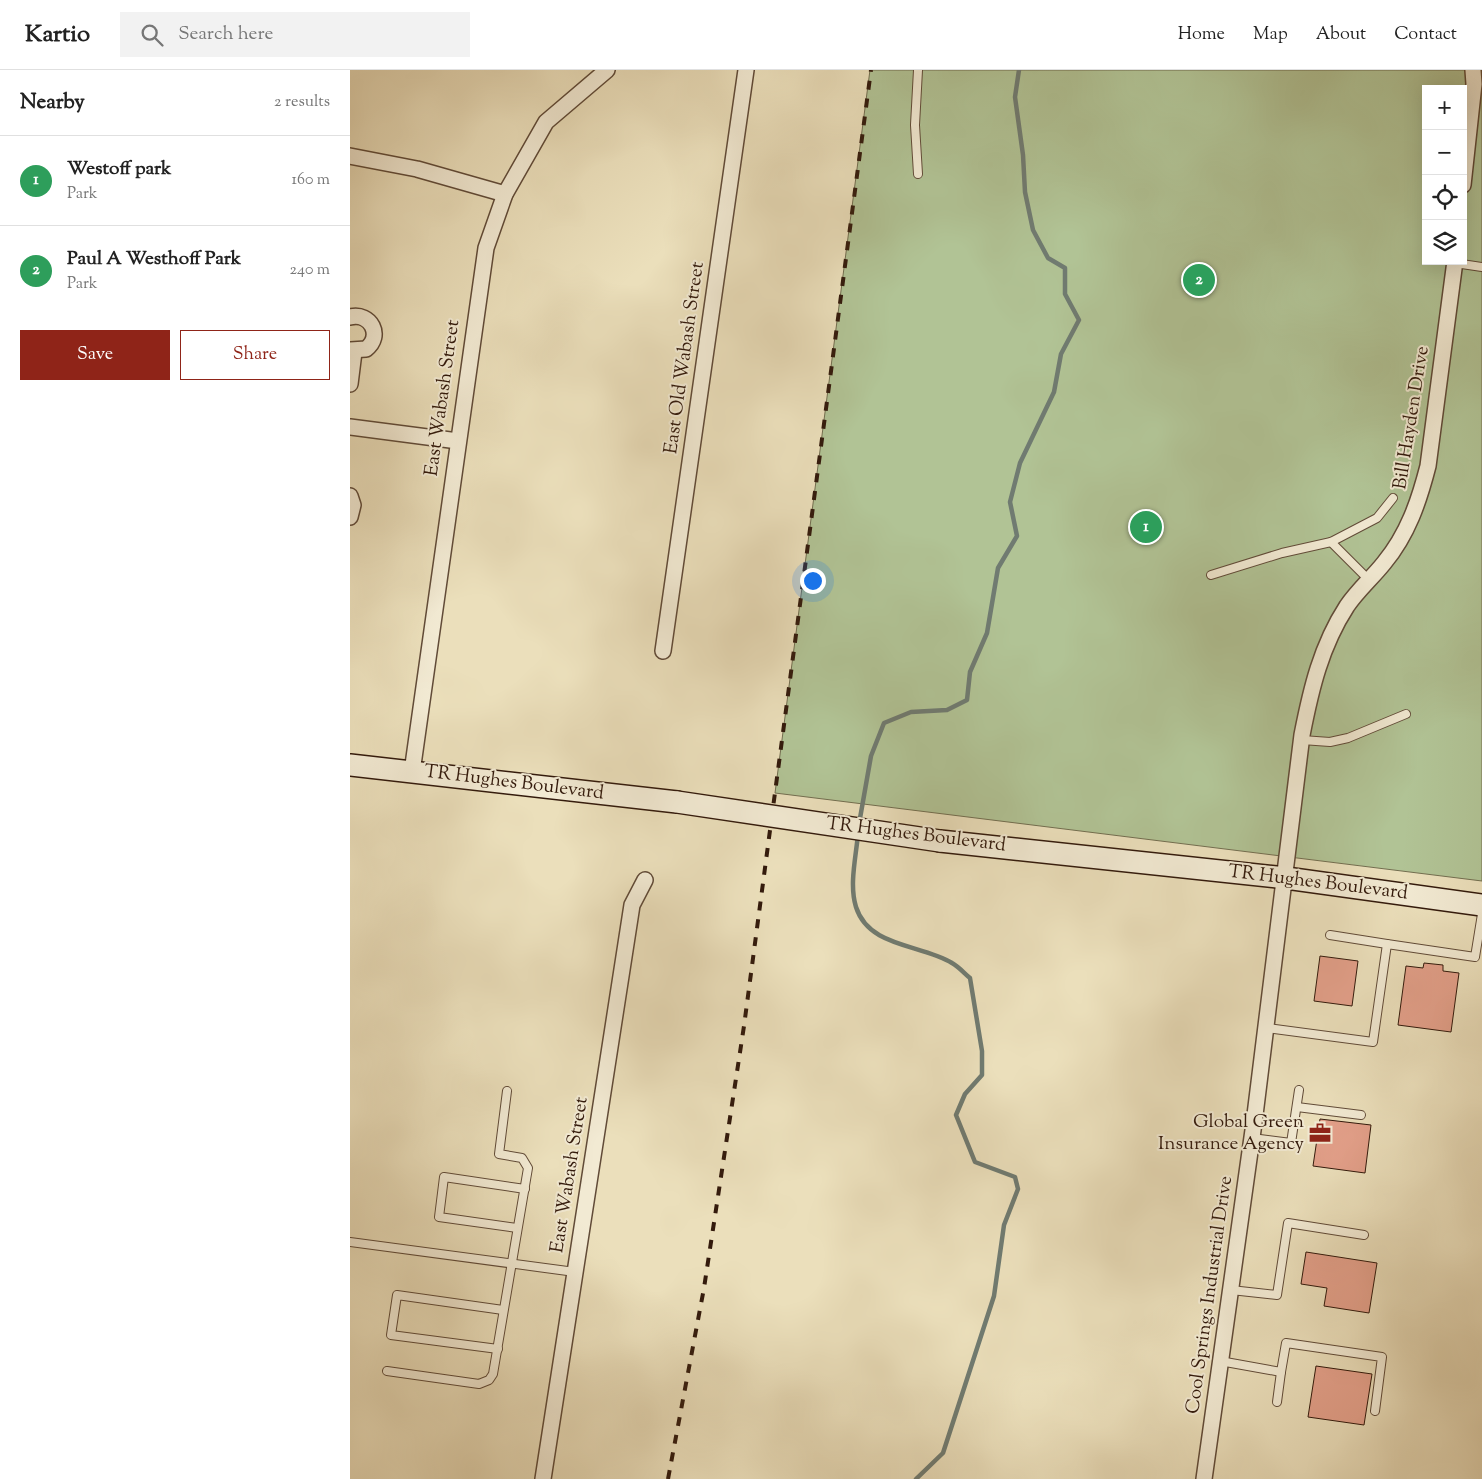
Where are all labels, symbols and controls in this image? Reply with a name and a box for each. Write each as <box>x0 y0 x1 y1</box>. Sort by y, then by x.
search box <box>120 12 470 57</box>
text: Kartio <box>25 18 90 52</box>
icon: search <box>138 21 166 49</box>
text: Search here <box>178 21 273 48</box>
text: Home <box>1178 22 1225 48</box>
text: Map <box>1253 22 1288 48</box>
text: About <box>1316 22 1366 48</box>
text: Contact <box>1394 22 1457 48</box>
map controls <box>1422 85 1467 265</box>
button: + <box>1422 85 1467 130</box>
text: Nearby <box>20 88 85 118</box>
text: 2 results <box>274 91 330 114</box>
button: − <box>1422 130 1467 175</box>
text: Westoff park <box>67 156 171 183</box>
text: 1 <box>33 169 39 192</box>
text: 160 m <box>292 169 330 192</box>
button: locate <box>1422 175 1467 220</box>
text: Park <box>67 183 98 206</box>
button: layers <box>1422 220 1467 265</box>
text: Paul A Westhoff Park <box>67 246 241 273</box>
text: 2 <box>32 259 40 282</box>
text: 240 m <box>289 259 330 282</box>
street label: East Old Wabash Street <box>658 260 712 456</box>
pin: 2 <box>1183 261 1215 299</box>
text: Park <box>67 273 98 296</box>
street label: East Wabash Street <box>419 318 467 478</box>
button: Save <box>20 330 170 380</box>
button: Share <box>180 330 330 380</box>
street label: Bill Hayden Drive <box>1387 344 1437 492</box>
pin: 1 <box>1130 508 1162 546</box>
your location <box>800 568 826 594</box>
street label: TR Hughes Boulevard <box>423 759 606 807</box>
street label: TR Hughes Boulevard <box>825 811 1008 859</box>
street label: TR Hughes Boulevard <box>1227 859 1410 907</box>
street label: East Wabash Street <box>544 1095 596 1255</box>
place label: Global Green Insurance Agency <box>1158 1109 1305 1158</box>
office icon: Global Green Insurance Agency <box>1307 1120 1333 1146</box>
street label: Cool Springs Industrial Drive <box>1180 1174 1240 1416</box>

